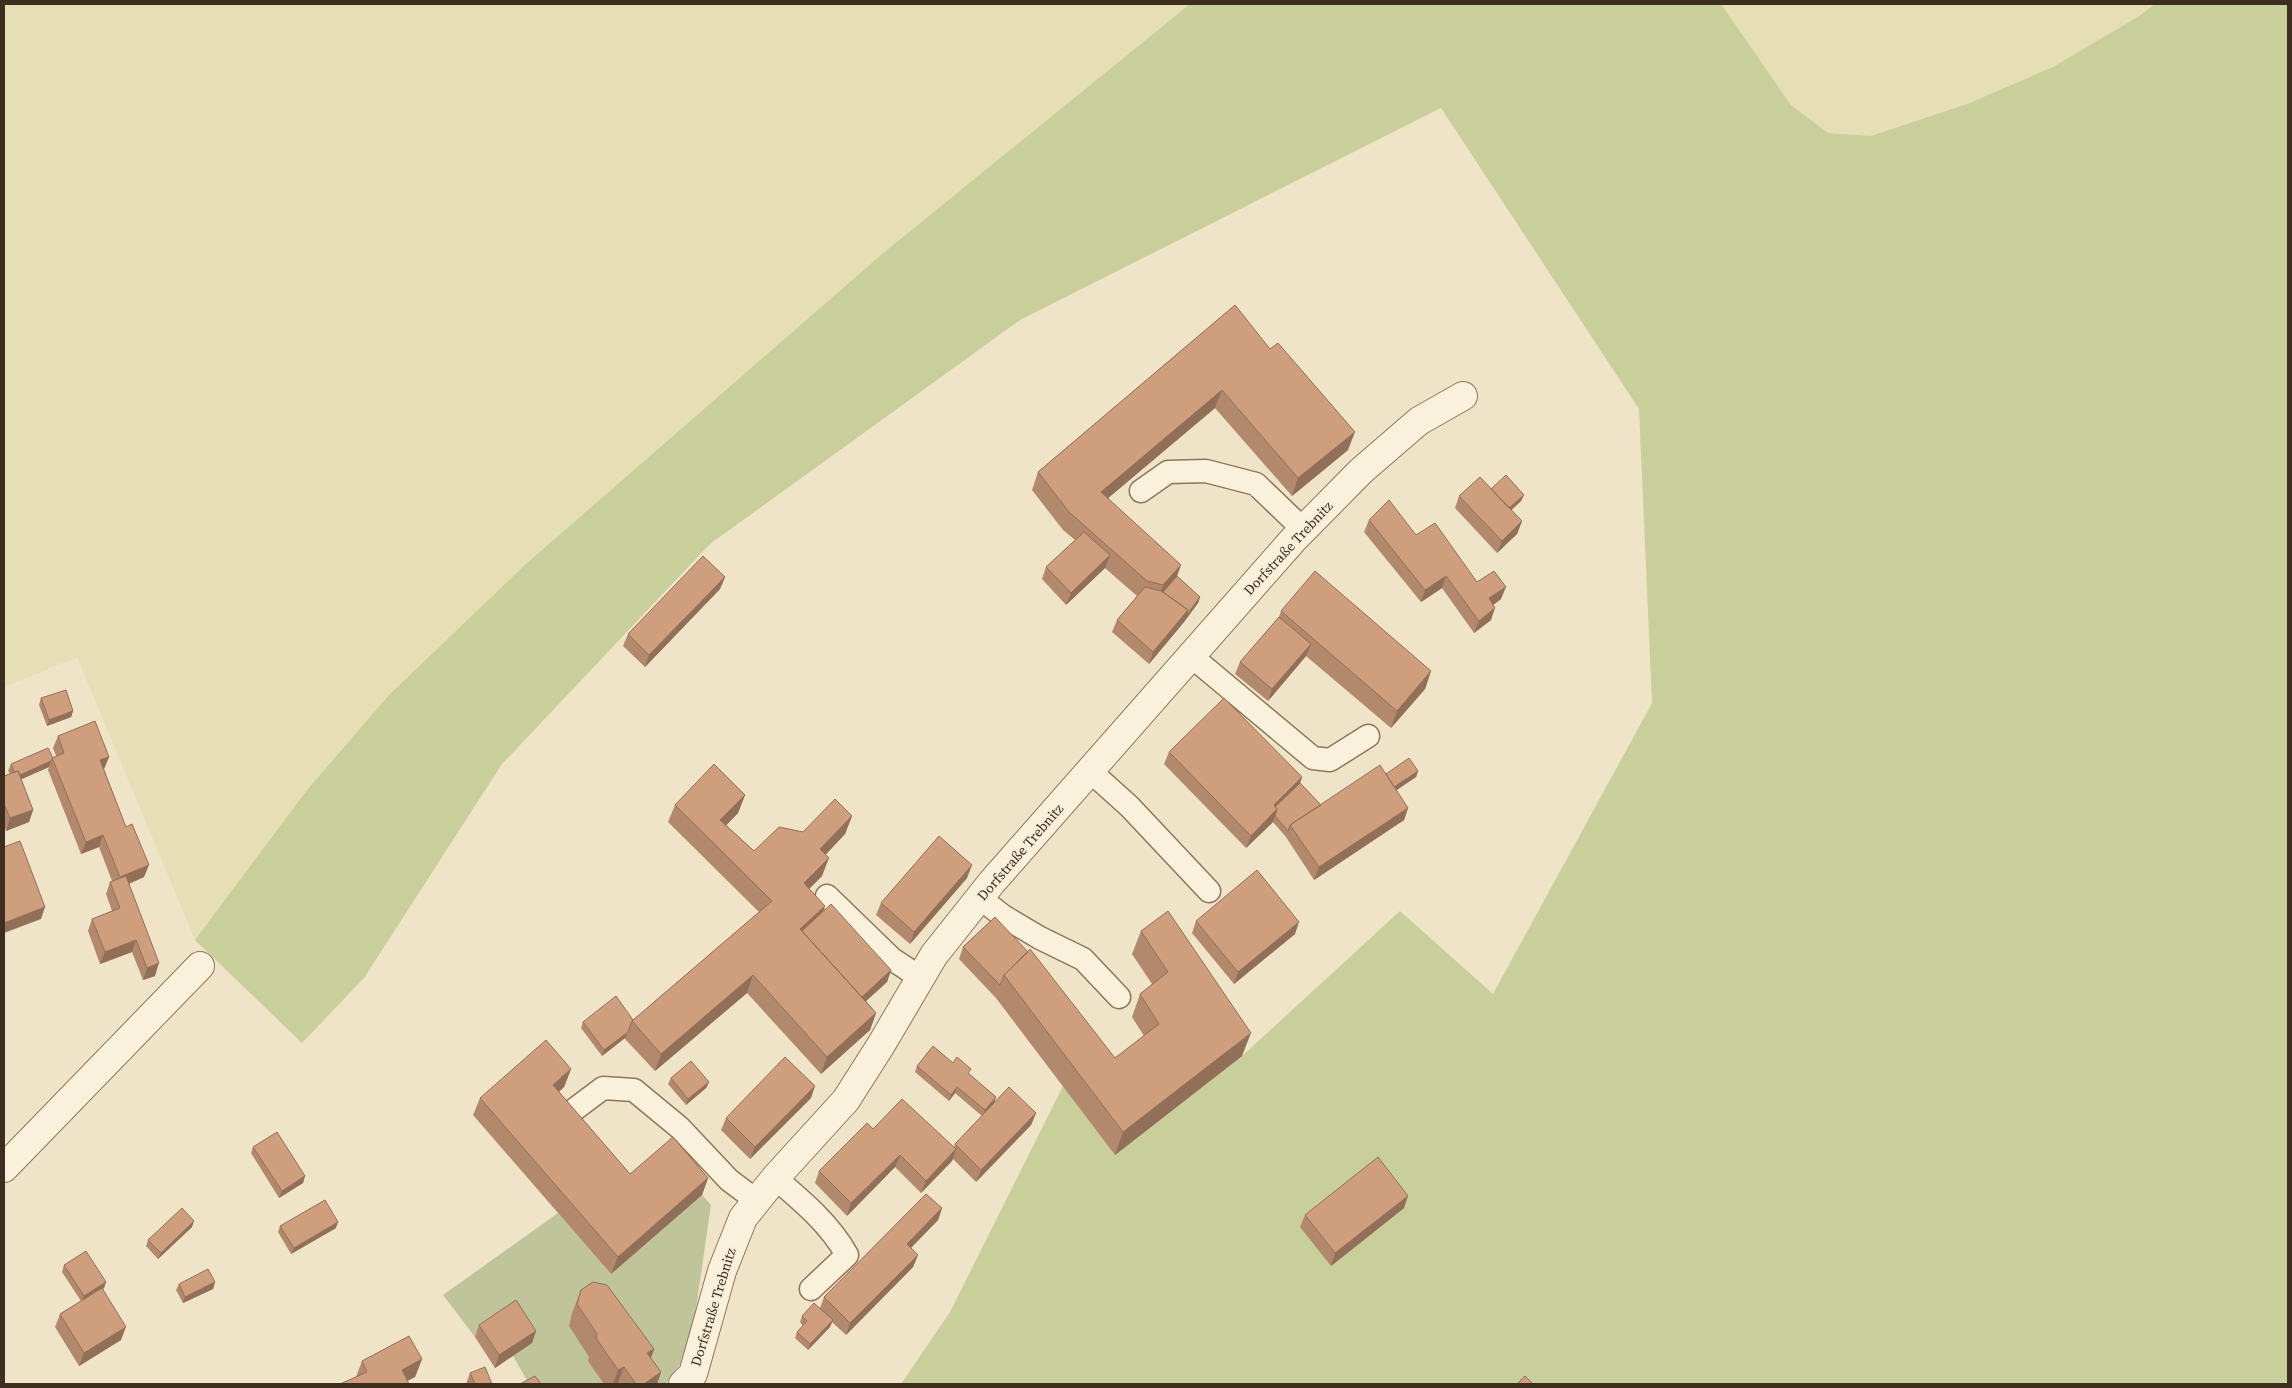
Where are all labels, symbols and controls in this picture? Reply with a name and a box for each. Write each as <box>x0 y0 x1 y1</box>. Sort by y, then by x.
street label: Dorfstraße Trebnitz <box>1239 496 1338 600</box>
street label: Dorfstraße Trebnitz <box>972 799 1068 905</box>
street label: Dorfstraße Trebnitz <box>685 1245 741 1369</box>

